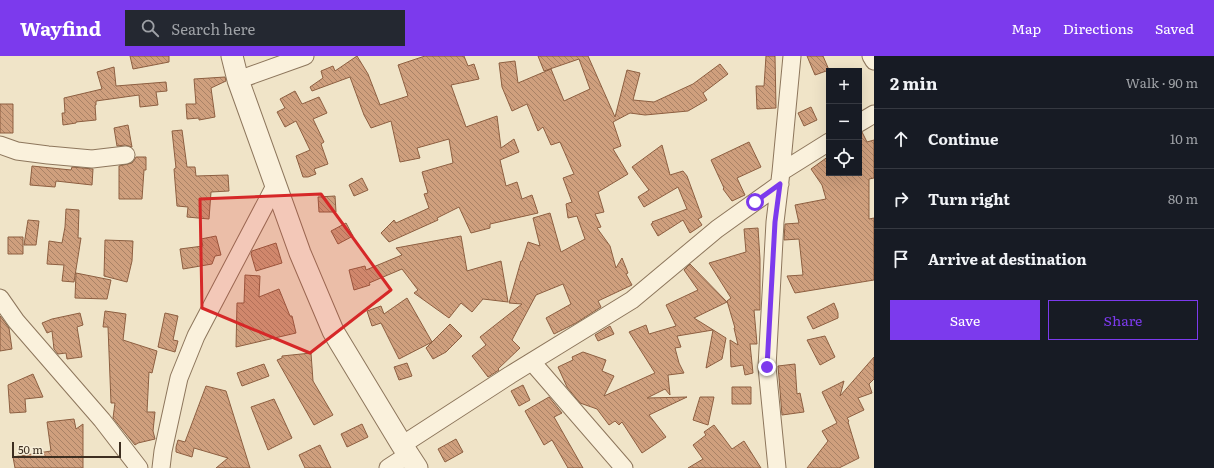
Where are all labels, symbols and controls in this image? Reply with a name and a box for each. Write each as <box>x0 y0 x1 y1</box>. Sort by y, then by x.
search box <box>125 10 405 46</box>
text: Wayfind <box>20 14 101 42</box>
icon: search <box>139 17 161 39</box>
text: Search here <box>171 17 255 40</box>
text: Map <box>1011 18 1041 38</box>
text: Directions <box>1063 18 1133 38</box>
text: Saved <box>1155 18 1194 38</box>
map controls <box>826 68 862 176</box>
button: + <box>826 68 862 104</box>
text: 2 min <box>890 70 938 95</box>
text: Walk · 90 m <box>1126 73 1198 92</box>
button: − <box>826 104 862 140</box>
text: Continue <box>928 127 998 150</box>
icon: ahead <box>890 128 912 150</box>
text: 10 m <box>1170 129 1198 148</box>
button: locate <box>826 140 862 176</box>
text: Turn right <box>928 187 1010 210</box>
icon: right <box>890 188 912 210</box>
text: 80 m <box>1168 189 1198 208</box>
route start <box>746 193 764 211</box>
text: Arrive at destination <box>928 247 1087 270</box>
icon: arrive <box>890 248 912 270</box>
button: Save <box>890 300 1040 340</box>
button: Share <box>1048 300 1198 340</box>
route end <box>758 358 776 376</box>
scale bar <box>12 440 121 459</box>
text: 50 m <box>18 441 43 457</box>

